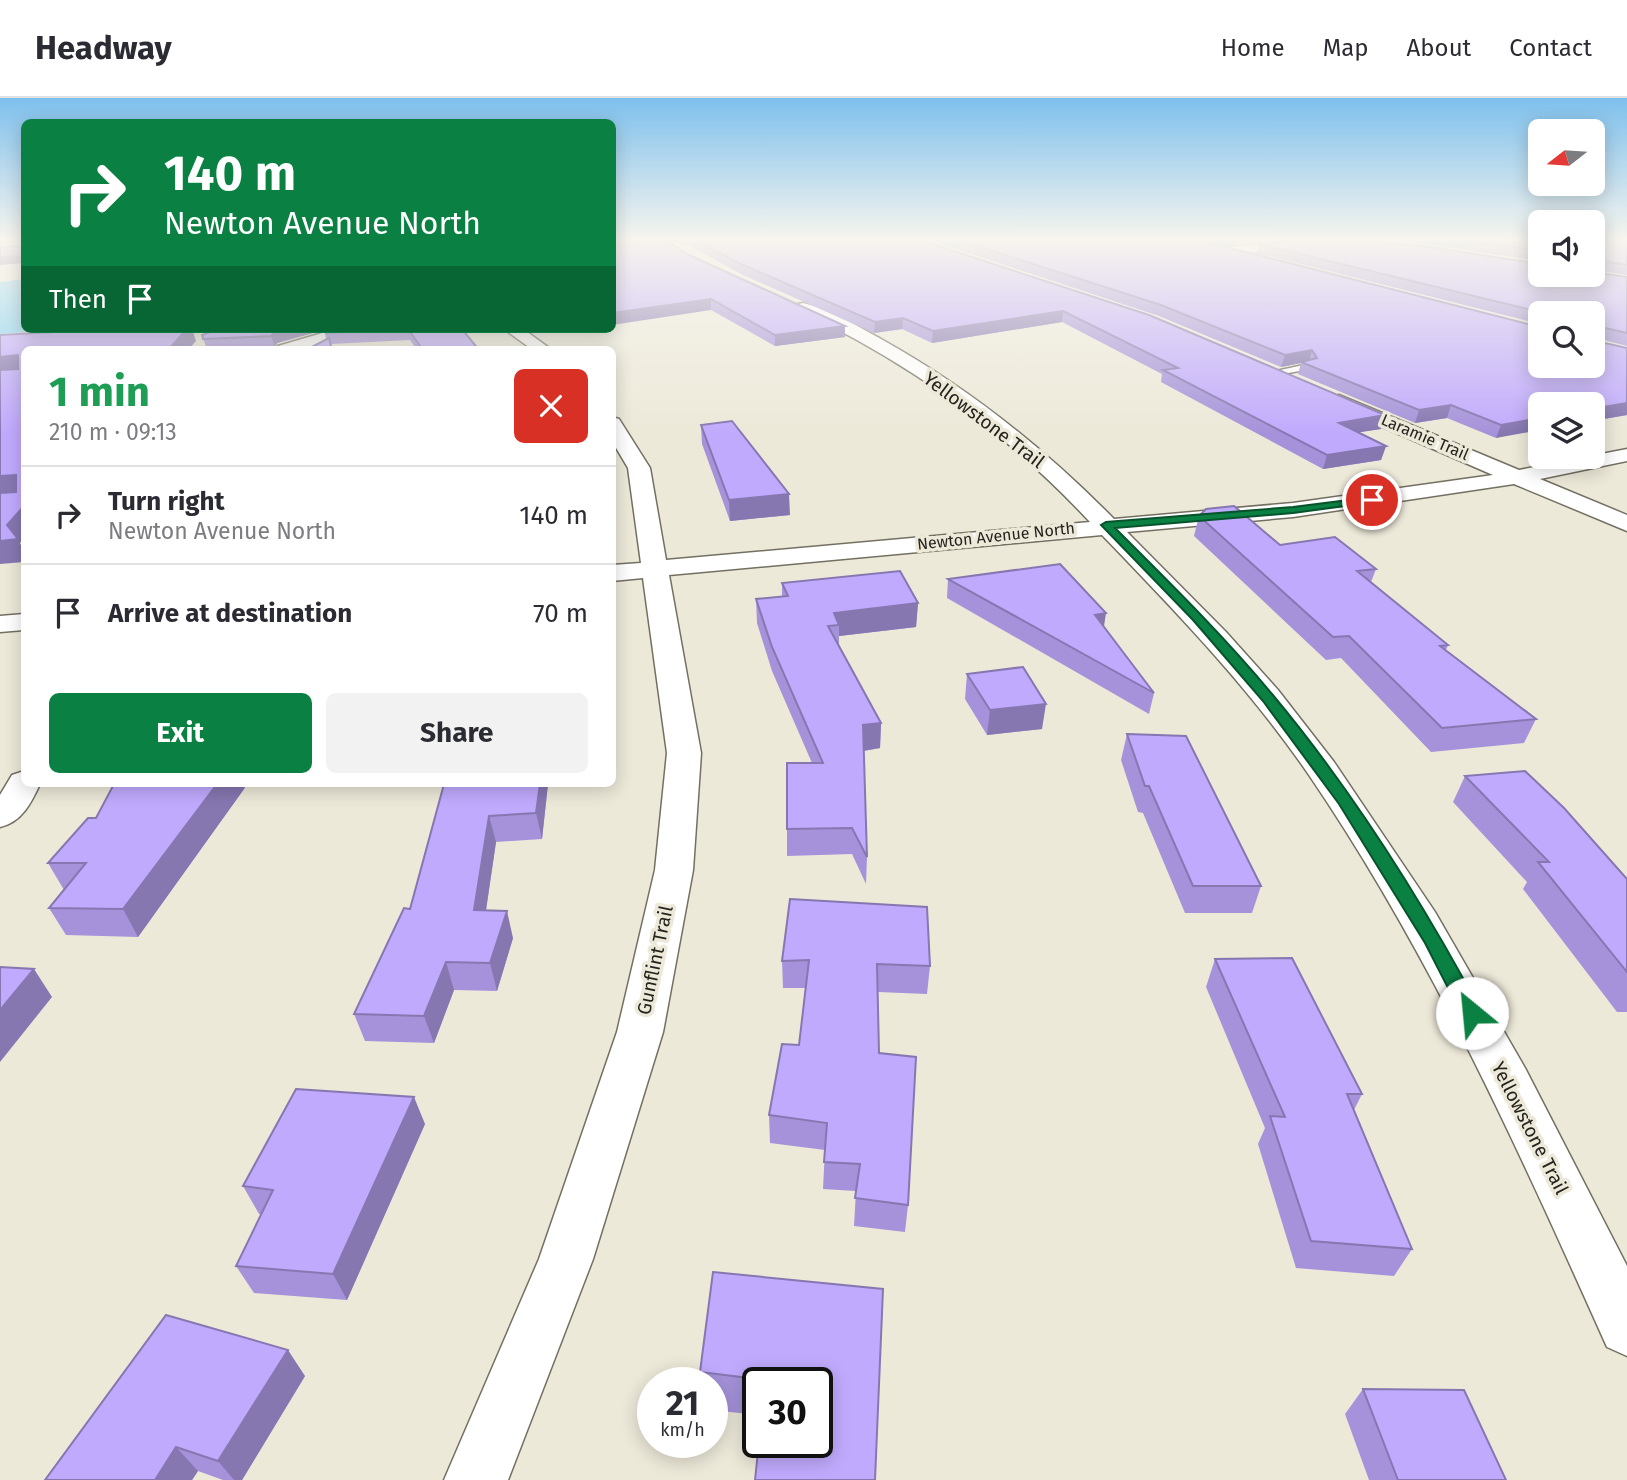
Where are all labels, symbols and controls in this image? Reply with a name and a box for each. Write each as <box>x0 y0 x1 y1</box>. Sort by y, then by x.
text: Headway <box>35 28 172 68</box>
text: Home <box>1221 34 1285 62</box>
text: Map <box>1323 34 1369 62</box>
text: About <box>1407 34 1471 62</box>
text: Contact <box>1509 34 1592 62</box>
north arrow <box>1528 119 1605 196</box>
map controls <box>1528 119 1605 469</box>
text: 140 m <box>164 144 296 203</box>
icon: right <box>49 147 140 238</box>
text: Newton Avenue North <box>164 204 481 242</box>
button: sound <box>1528 210 1605 287</box>
icon: arrive <box>121 280 159 318</box>
text: Then <box>49 284 107 315</box>
button: search <box>1528 301 1605 378</box>
text: 1 min <box>49 367 150 417</box>
street label: Yellowstone Trail <box>919 367 1049 473</box>
button: close <box>514 369 588 443</box>
button: layers <box>1528 392 1605 469</box>
street label: Laramie Trail <box>1378 410 1472 464</box>
text: 210 m · 09:13 <box>49 418 177 446</box>
pin <box>1342 470 1402 530</box>
icon: arrive <box>1353 481 1391 519</box>
text: Turn right <box>108 486 225 517</box>
icon: right <box>49 496 87 534</box>
text: 140 m <box>519 500 588 531</box>
text: Newton Avenue North <box>108 517 336 545</box>
street label: Newton Avenue North <box>916 518 1076 554</box>
icon: arrive <box>49 594 87 632</box>
text: Arrive at destination <box>108 598 352 629</box>
text: 70 m <box>533 598 588 629</box>
button: Exit <box>49 693 312 773</box>
button: Share <box>326 693 588 773</box>
street label: Gunflint Trail <box>632 903 678 1017</box>
position arrow <box>1435 976 1509 1050</box>
street label: Yellowstone Trail <box>1487 1058 1574 1199</box>
speed limit sign: 30 <box>742 1367 833 1458</box>
text: 21 <box>666 1382 699 1424</box>
text: km/h <box>660 1419 705 1441</box>

